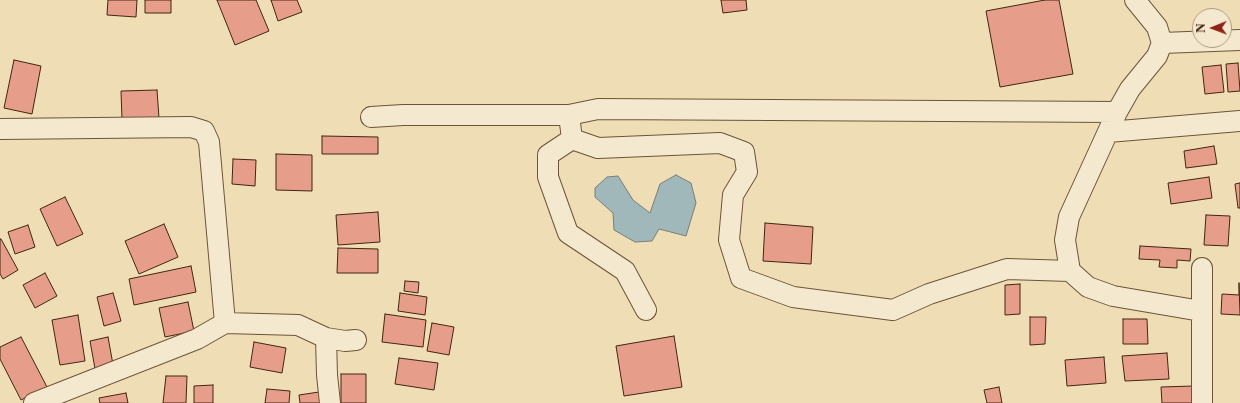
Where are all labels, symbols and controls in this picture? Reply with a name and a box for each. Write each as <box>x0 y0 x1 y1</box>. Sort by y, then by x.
north arrow <box>1192 8 1232 48</box>
text: N <box>1194 23 1208 33</box>

